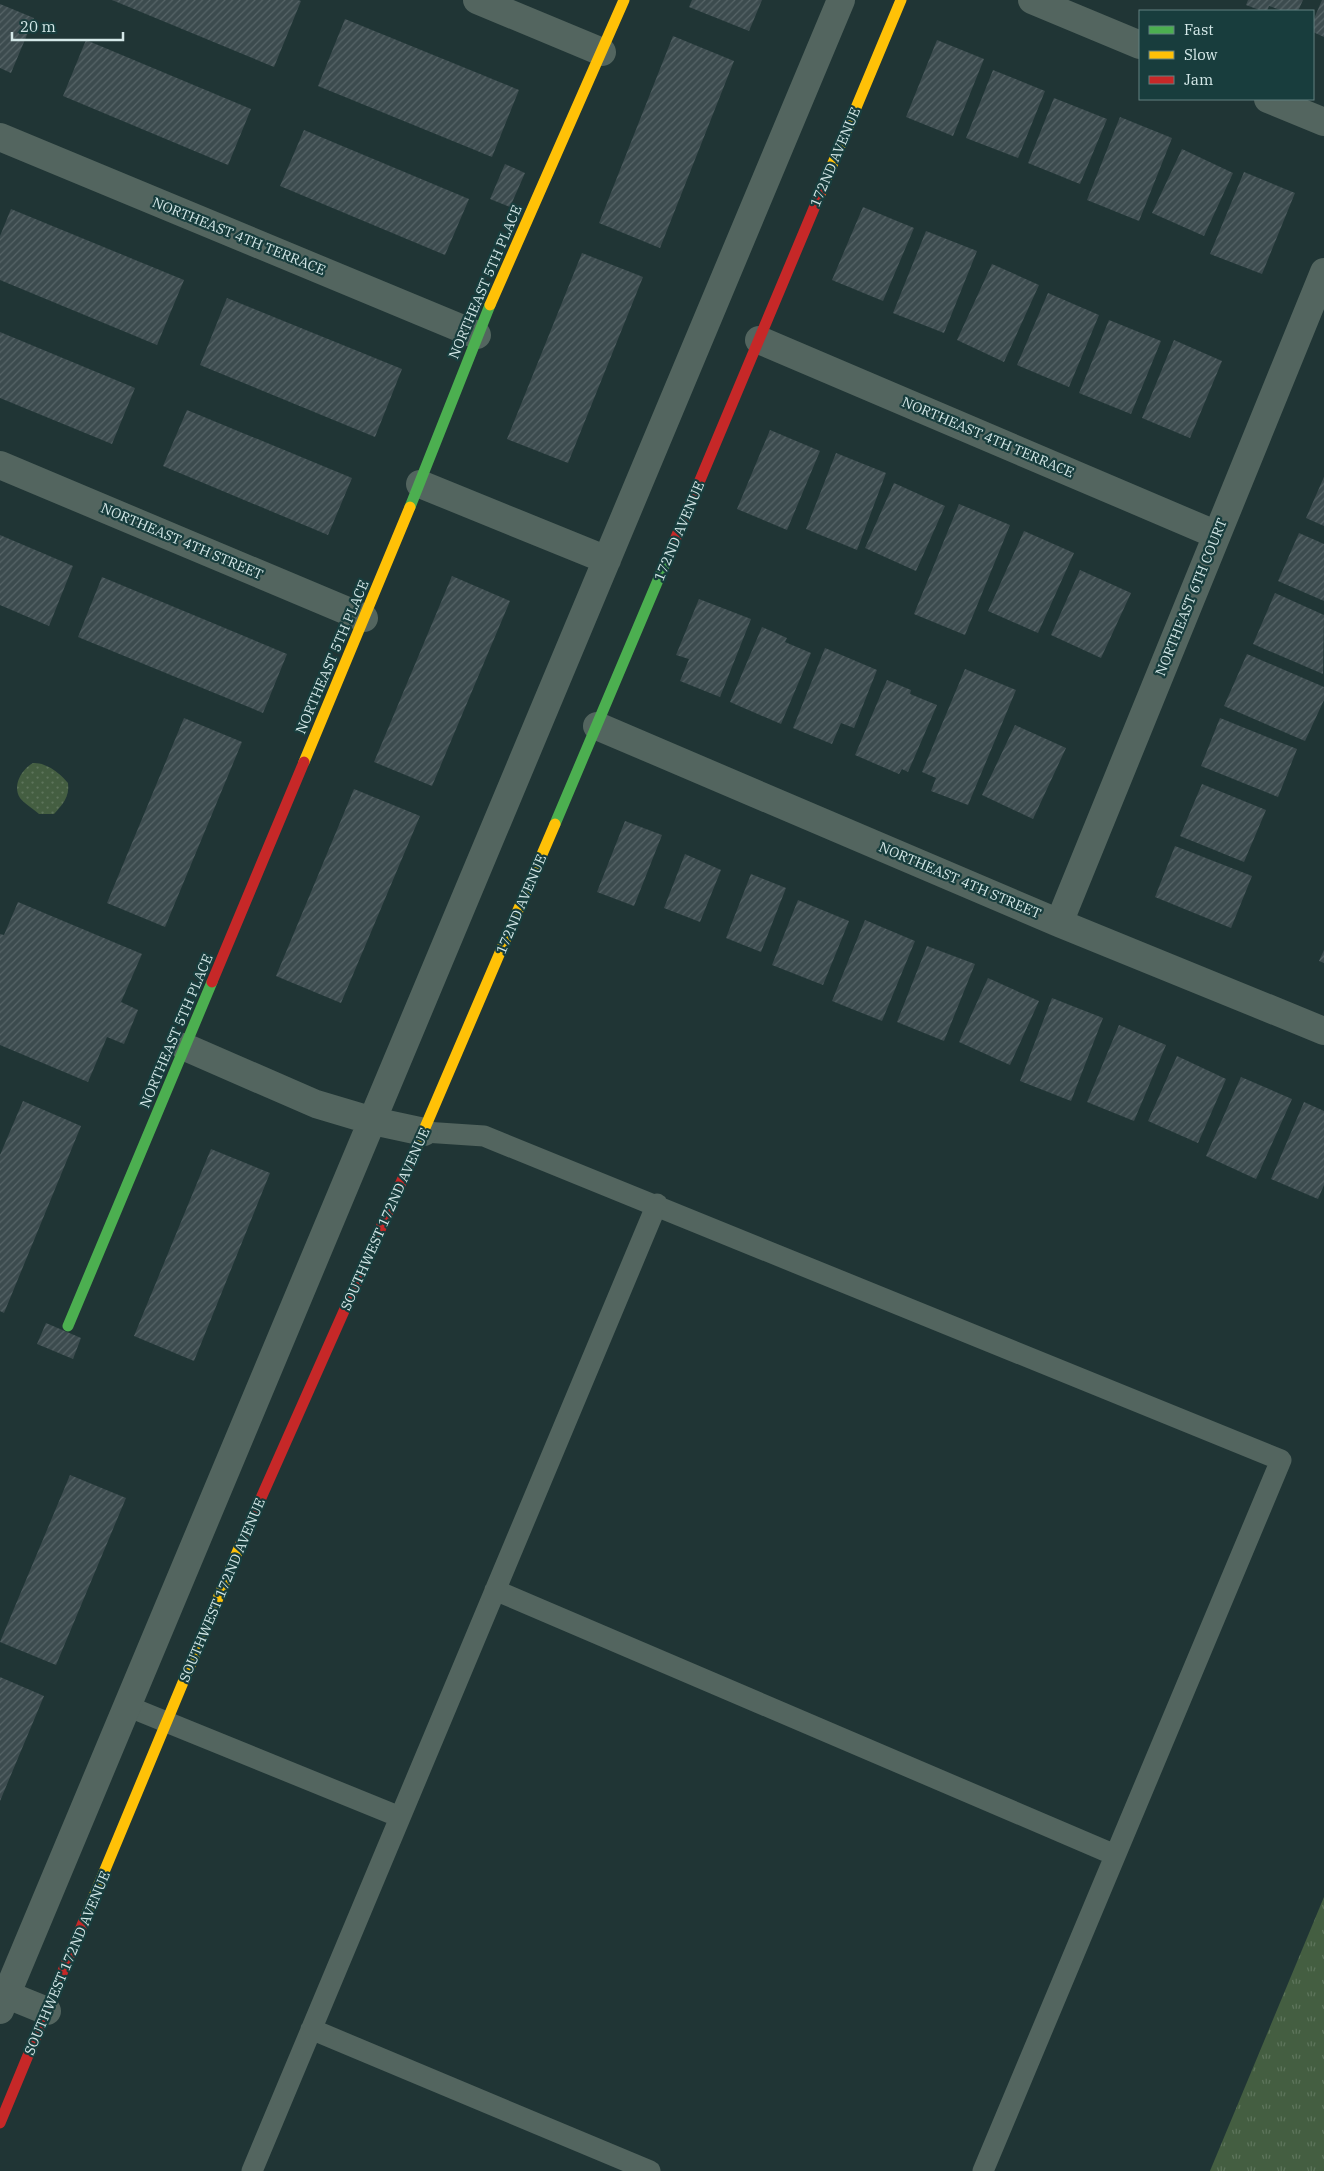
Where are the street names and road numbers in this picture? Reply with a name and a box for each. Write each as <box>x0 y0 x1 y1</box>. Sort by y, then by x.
street label: 172ND AVENUE <box>806 104 864 210</box>
street label: NORTHEAST 4TH TERRACE <box>150 193 328 279</box>
street label: NORTHEAST 5TH PLACE <box>444 202 526 362</box>
street label: NORTHEAST 4TH TERRACE <box>899 393 1077 481</box>
street label: 172ND AVENUE <box>650 478 708 584</box>
street label: NORTHEAST 4TH STREET <box>98 499 266 583</box>
street label: NORTHEAST 6TH COURT <box>1151 516 1231 678</box>
street label: NORTHEAST 5TH PLACE <box>291 577 373 737</box>
street label: NORTHEAST 4TH STREET <box>876 838 1044 922</box>
street label: 172ND AVENUE <box>492 851 550 957</box>
street label: NORTHEAST 5TH PLACE <box>135 951 217 1111</box>
street label: SOUTHWEST 172ND AVENUE <box>336 1125 434 1313</box>
street label: SOUTHWEST 172ND AVENUE <box>175 1495 269 1685</box>
street label: SOUTHWEST 172ND AVENUE <box>20 1868 114 2058</box>

